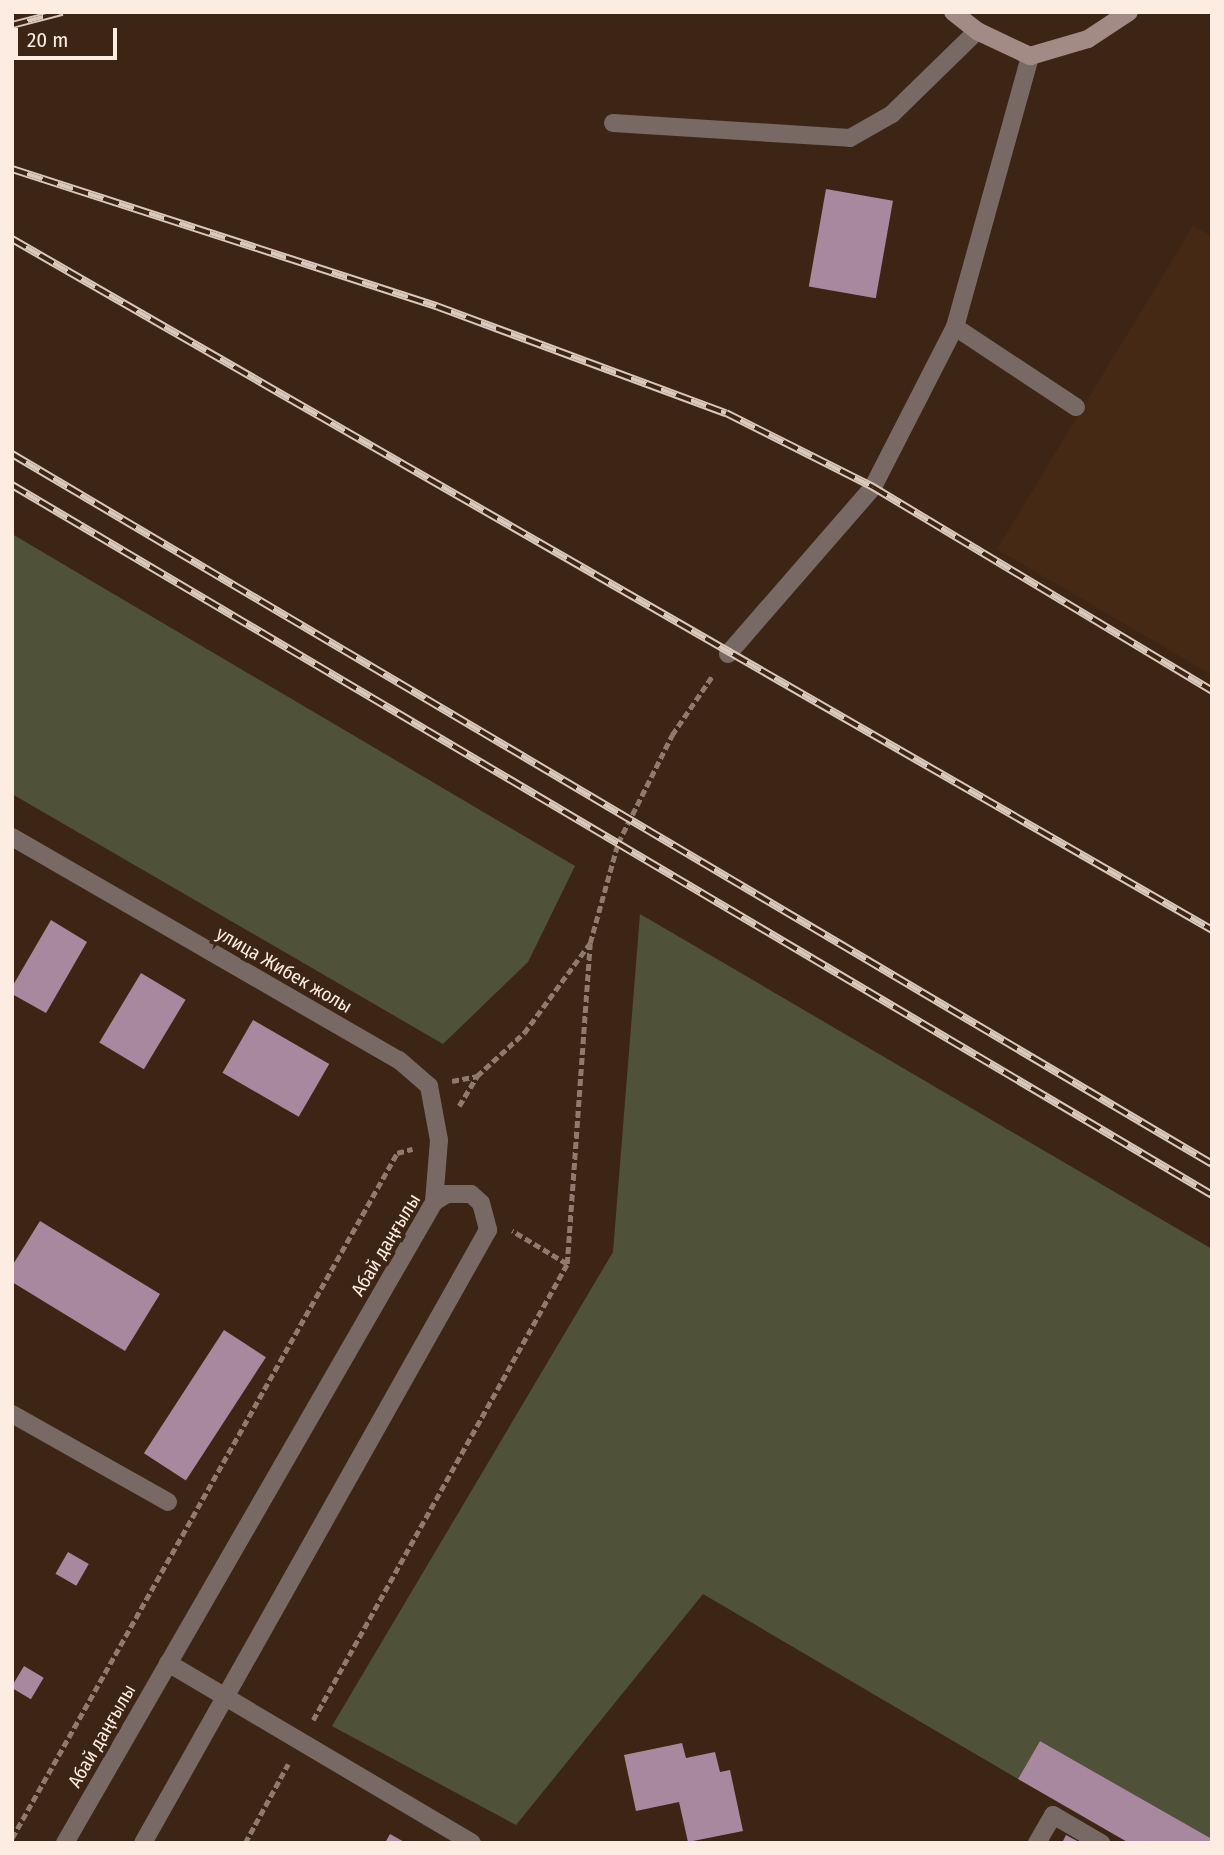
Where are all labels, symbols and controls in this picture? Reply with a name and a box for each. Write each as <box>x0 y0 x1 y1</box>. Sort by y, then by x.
scale bar <box>18 14 121 58</box>
text: 20 m <box>27 27 68 53</box>
street label: улица Жибек жолы <box>212 922 356 1018</box>
street label: Абай даңғылы <box>347 1190 425 1300</box>
street label: Абай даңғылы <box>63 1680 141 1792</box>

